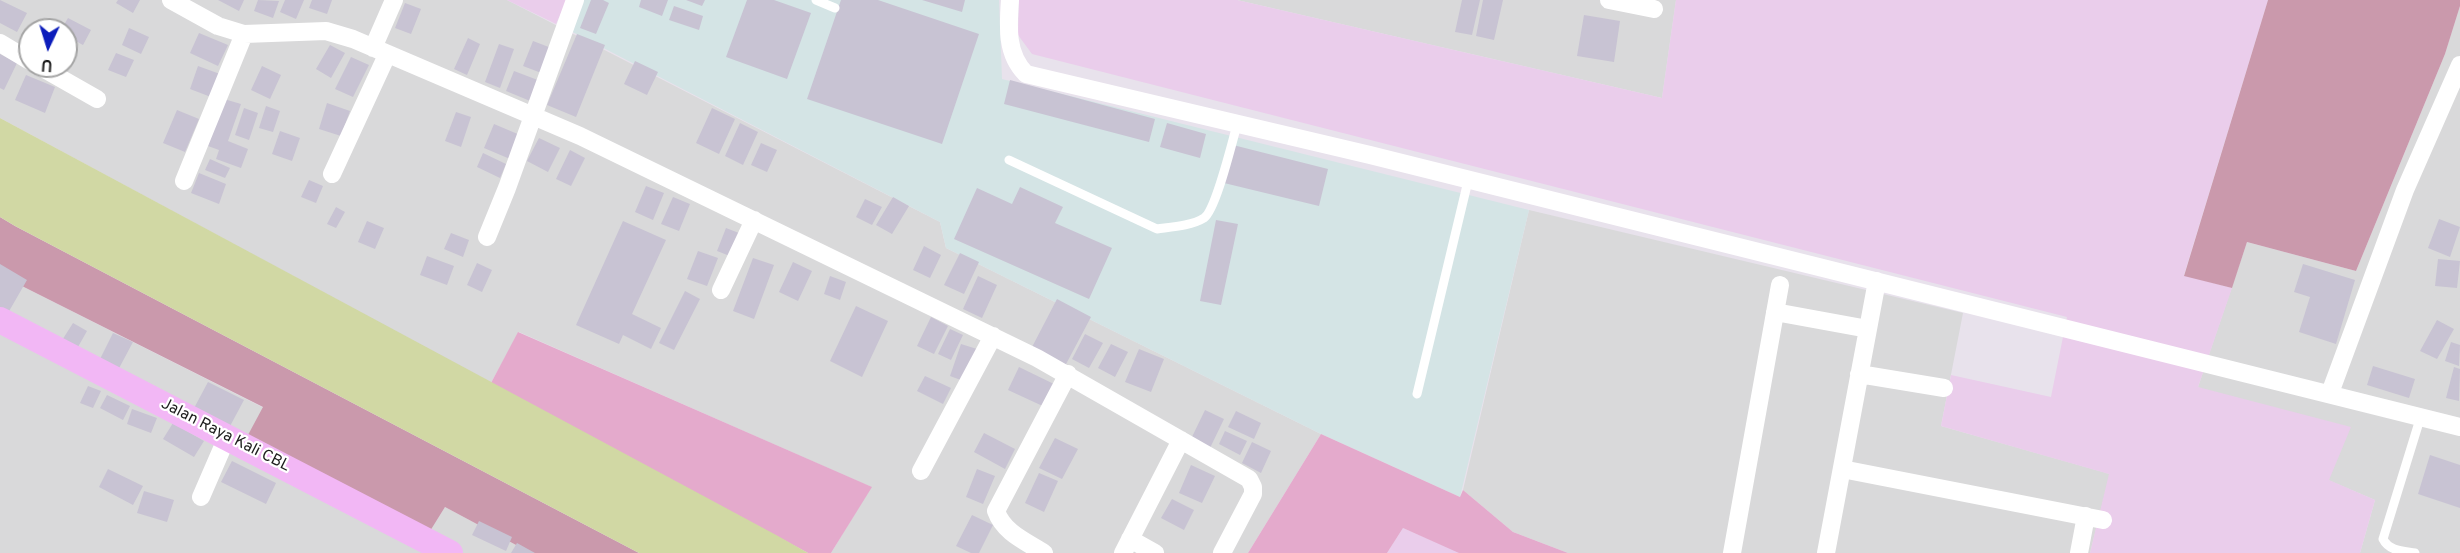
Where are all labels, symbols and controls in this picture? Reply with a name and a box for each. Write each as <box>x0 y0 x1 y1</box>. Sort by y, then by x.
north arrow <box>18 18 78 78</box>
text: U <box>40 54 53 74</box>
street label: Jalan Raya Kali CBL <box>157 395 293 477</box>

